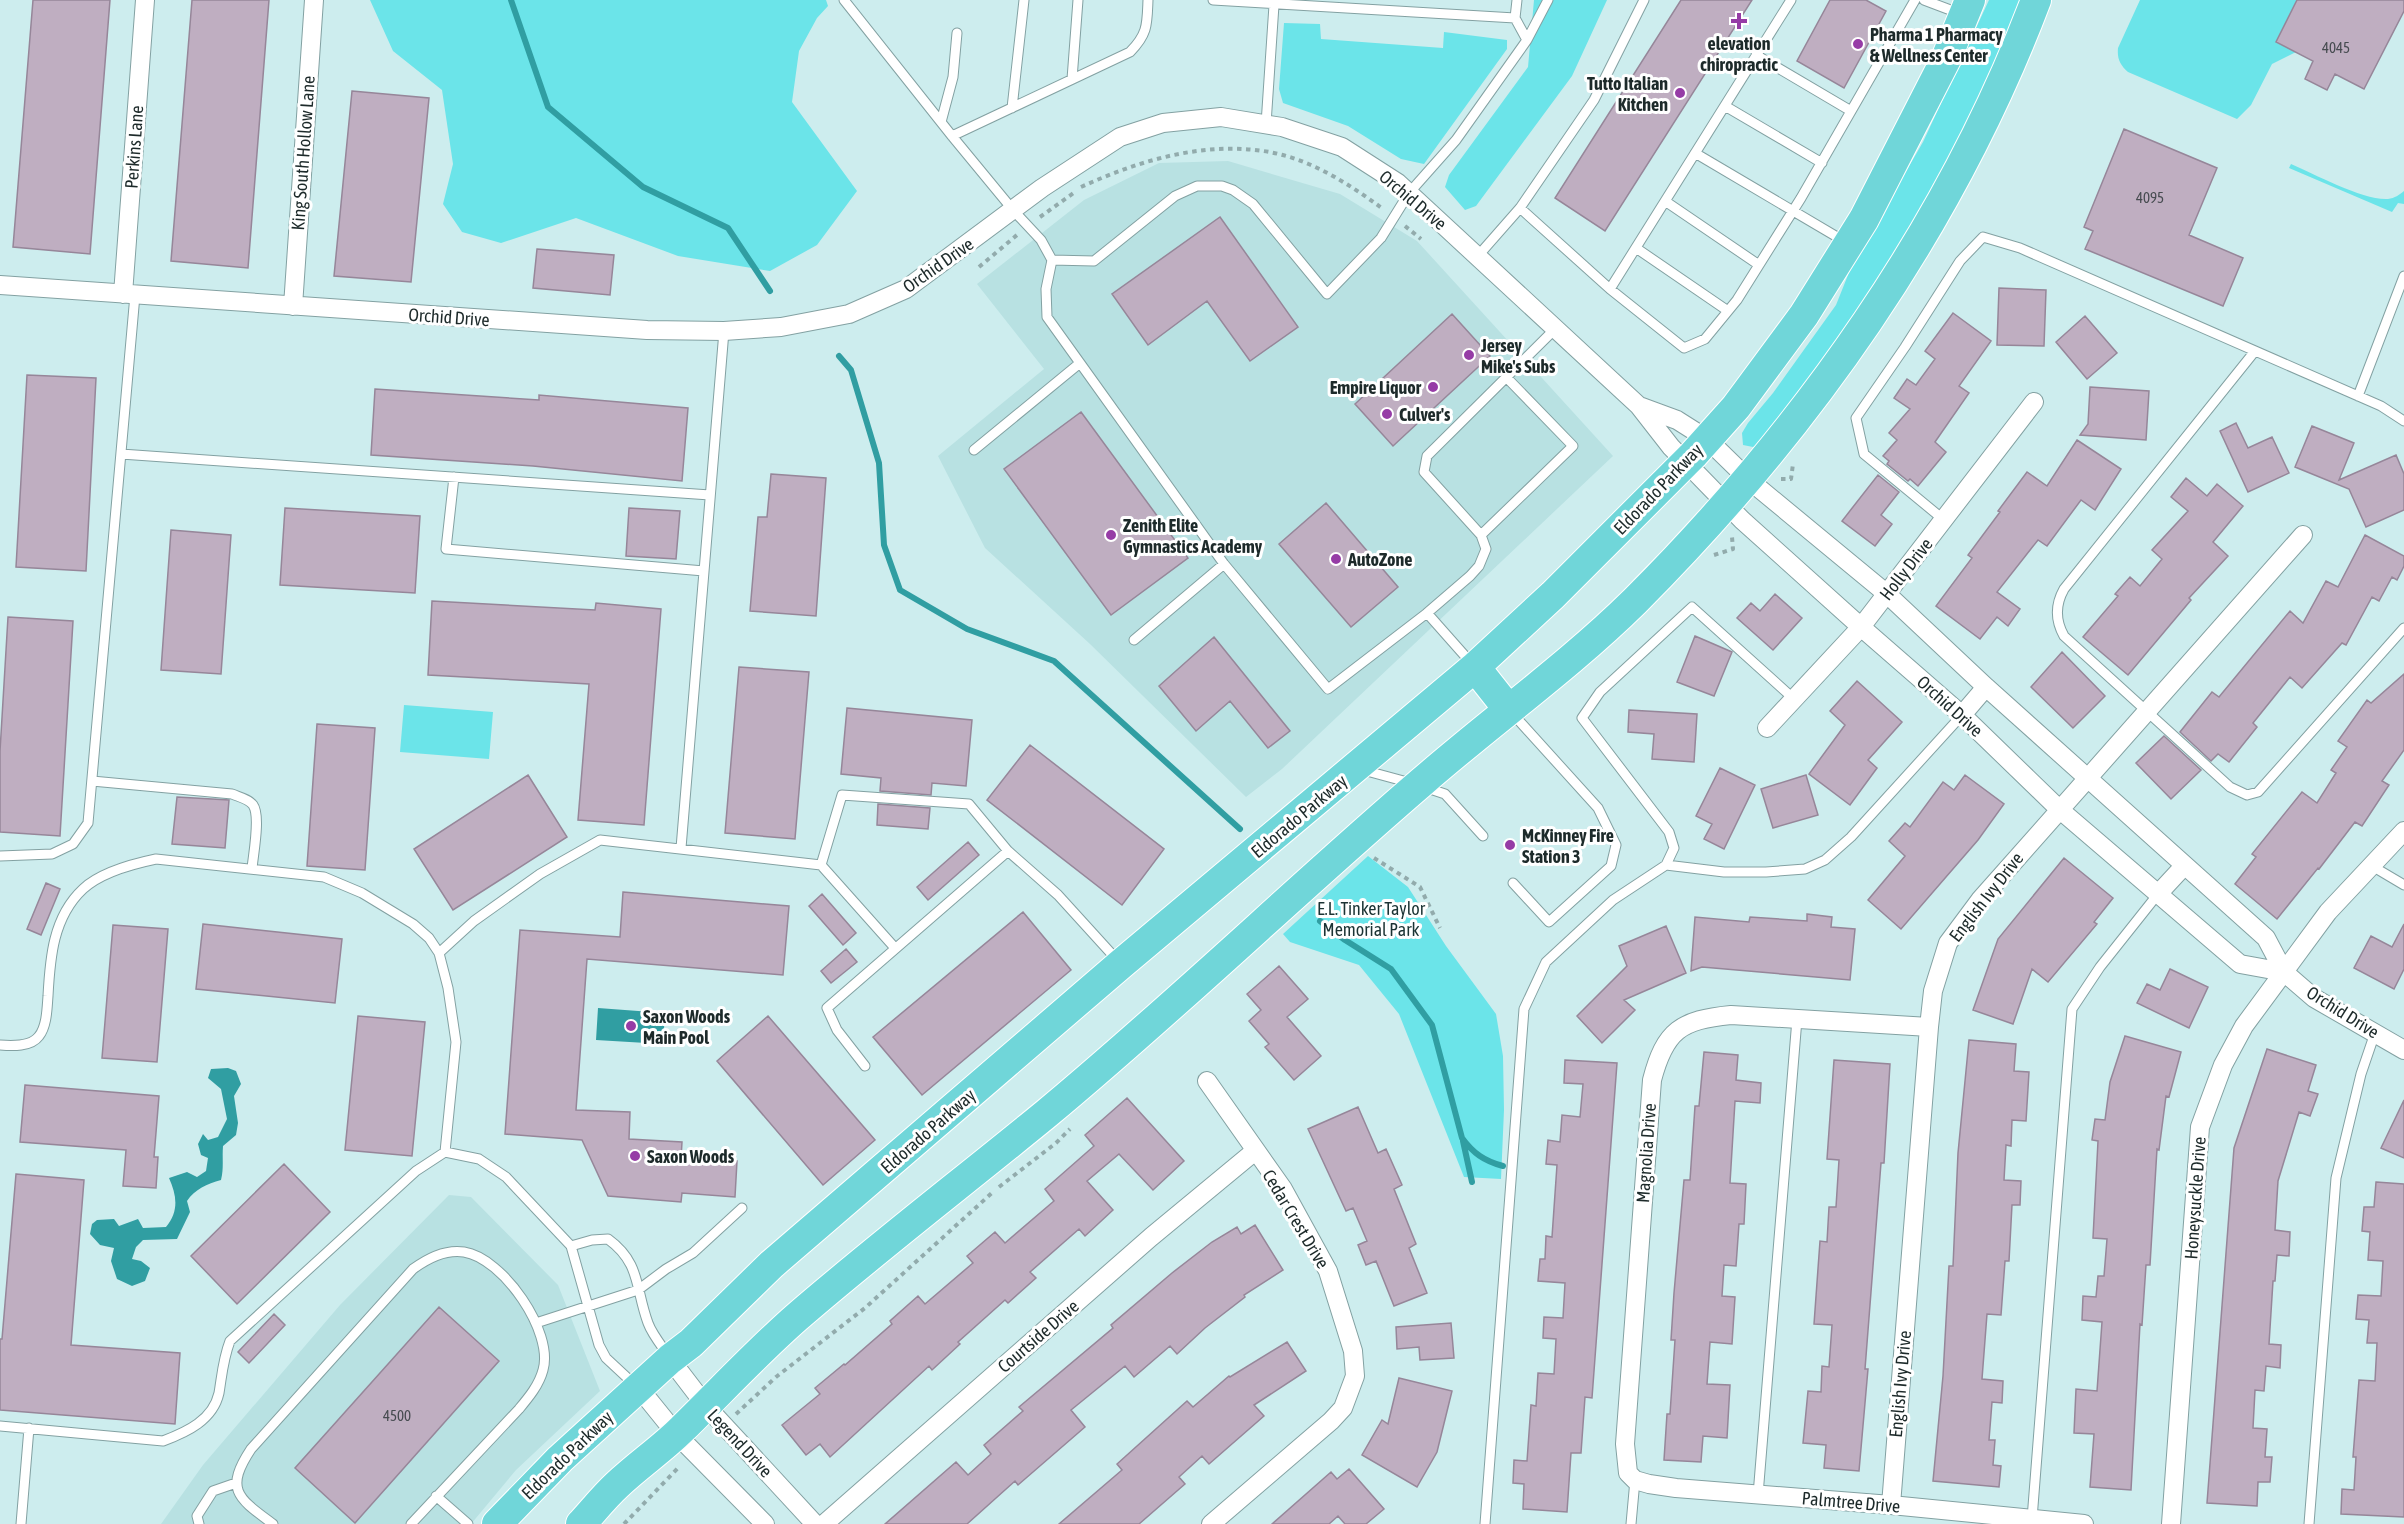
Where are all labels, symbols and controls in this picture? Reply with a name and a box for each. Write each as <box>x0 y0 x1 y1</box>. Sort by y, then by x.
marker: elevation chiropractic <box>1730 12 1748 30</box>
place label: Pharma 1 Pharmacy & Wellness Center <box>1870 24 2003 66</box>
place label: elevation chiropractic <box>1700 33 1778 75</box>
marker: Pharma 1 Pharmacy & Wellness Center <box>1851 37 1865 51</box>
house number: 4045 <box>2322 39 2350 56</box>
place label: Tutto Italian Kitchen <box>1587 73 1668 115</box>
street label: King South Hollow Lane <box>287 75 319 231</box>
marker: Tutto Italian Kitchen <box>1673 86 1687 100</box>
street label: Perkins Lane <box>121 105 147 189</box>
street label: Orchid Drive <box>1375 166 1451 234</box>
house number: 4095 <box>2136 189 2164 206</box>
street label: Orchid Drive <box>899 233 977 297</box>
street label: Orchid Drive <box>408 304 490 330</box>
place label: Jersey Mike's Subs <box>1480 335 1556 377</box>
marker: Jersey Mike's Subs <box>1462 348 1476 362</box>
place label: Empire Liquor <box>1330 377 1422 398</box>
marker: Empire Liquor <box>1426 380 1440 394</box>
place label: Culver's <box>1399 404 1451 425</box>
marker: Culver's <box>1380 407 1394 421</box>
street label: Eldorado Parkway <box>1609 439 1707 539</box>
place label: Zenith Elite Gymnastics Academy <box>1123 515 1263 557</box>
marker: Zenith Elite Gymnastics Academy <box>1104 528 1118 542</box>
street label: Holly Drive <box>1875 534 1937 604</box>
place label: AutoZone <box>1347 549 1412 570</box>
marker: AutoZone <box>1329 552 1343 566</box>
street label: Orchid Drive <box>1913 671 1987 741</box>
street label: Eldorado Parkway <box>1247 770 1351 862</box>
place label: McKinney Fire Station 3 <box>1522 825 1614 867</box>
marker: McKinney Fire Station 3 <box>1503 838 1517 852</box>
street label: English Ivy Drive <box>1945 848 2027 946</box>
park label: E.L. Tinker Taylor Memorial Park <box>1317 898 1426 940</box>
street label: Orchid Drive <box>2303 982 2383 1042</box>
place label: Saxon Woods Main Pool <box>643 1006 731 1048</box>
marker: Saxon Woods Main Pool <box>624 1019 638 1033</box>
street label: Eldorado Parkway <box>876 1084 980 1178</box>
street label: Magnolia Drive <box>1632 1102 1660 1204</box>
street label: Honeysuckle Drive <box>2180 1136 2210 1260</box>
place label: Saxon Woods <box>647 1146 735 1167</box>
marker: Saxon Woods <box>628 1149 642 1163</box>
street label: Cedar Crest Drive <box>1258 1166 1334 1272</box>
street label: Courtside Drive <box>993 1295 1083 1377</box>
street label: English Ivy Drive <box>1885 1330 1915 1438</box>
street label: Legend Drive <box>703 1405 777 1481</box>
street label: Eldorado Parkway <box>517 1406 617 1504</box>
house number: 4500 <box>383 1407 411 1424</box>
street label: Palmtree Drive <box>1801 1487 1901 1517</box>

